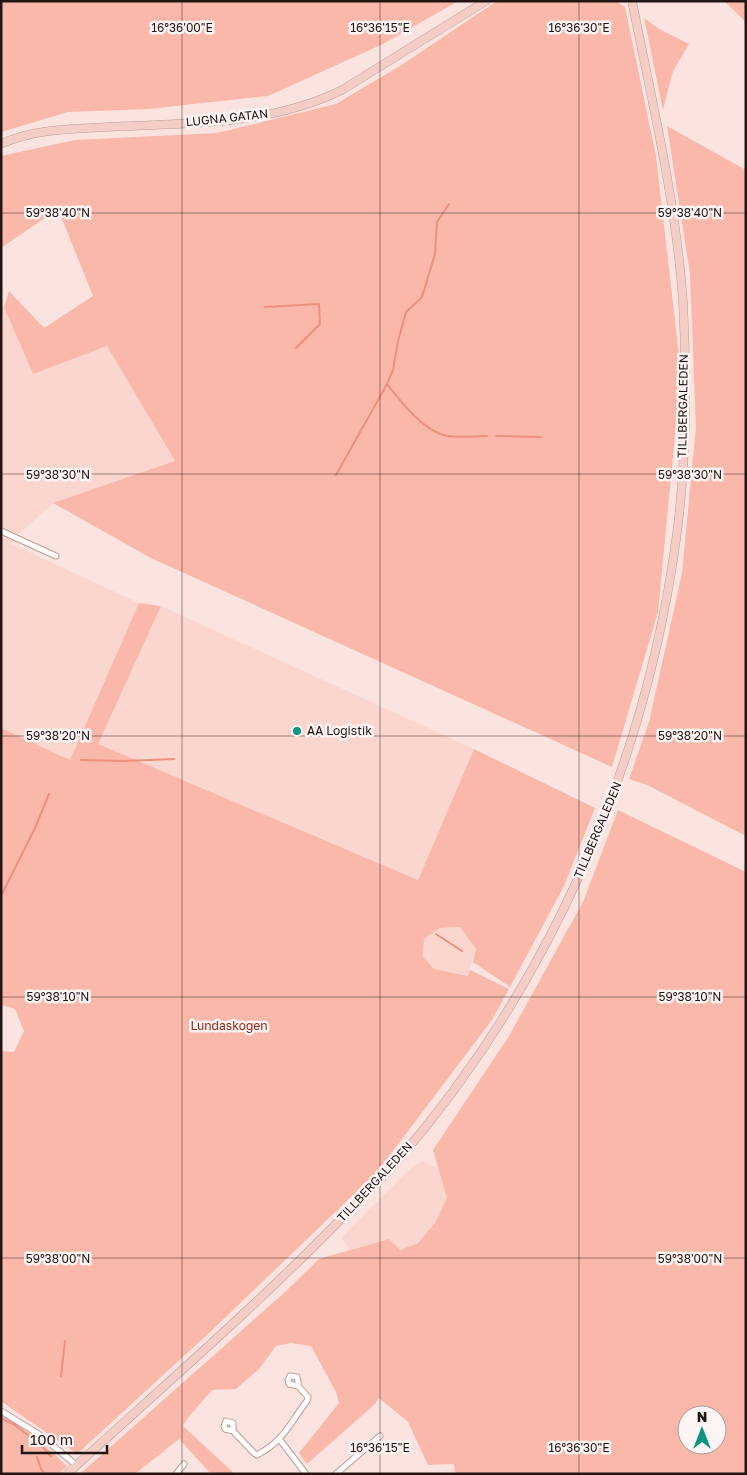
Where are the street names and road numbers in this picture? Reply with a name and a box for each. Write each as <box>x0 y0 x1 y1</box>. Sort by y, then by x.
street label: LUGNA GATAN <box>185 106 269 129</box>
street label: TILLBERGALEDEN <box>674 354 691 458</box>
street label: TILLBERGALEDEN <box>570 779 625 880</box>
street label: TILLBERGALEDEN <box>334 1139 415 1225</box>

